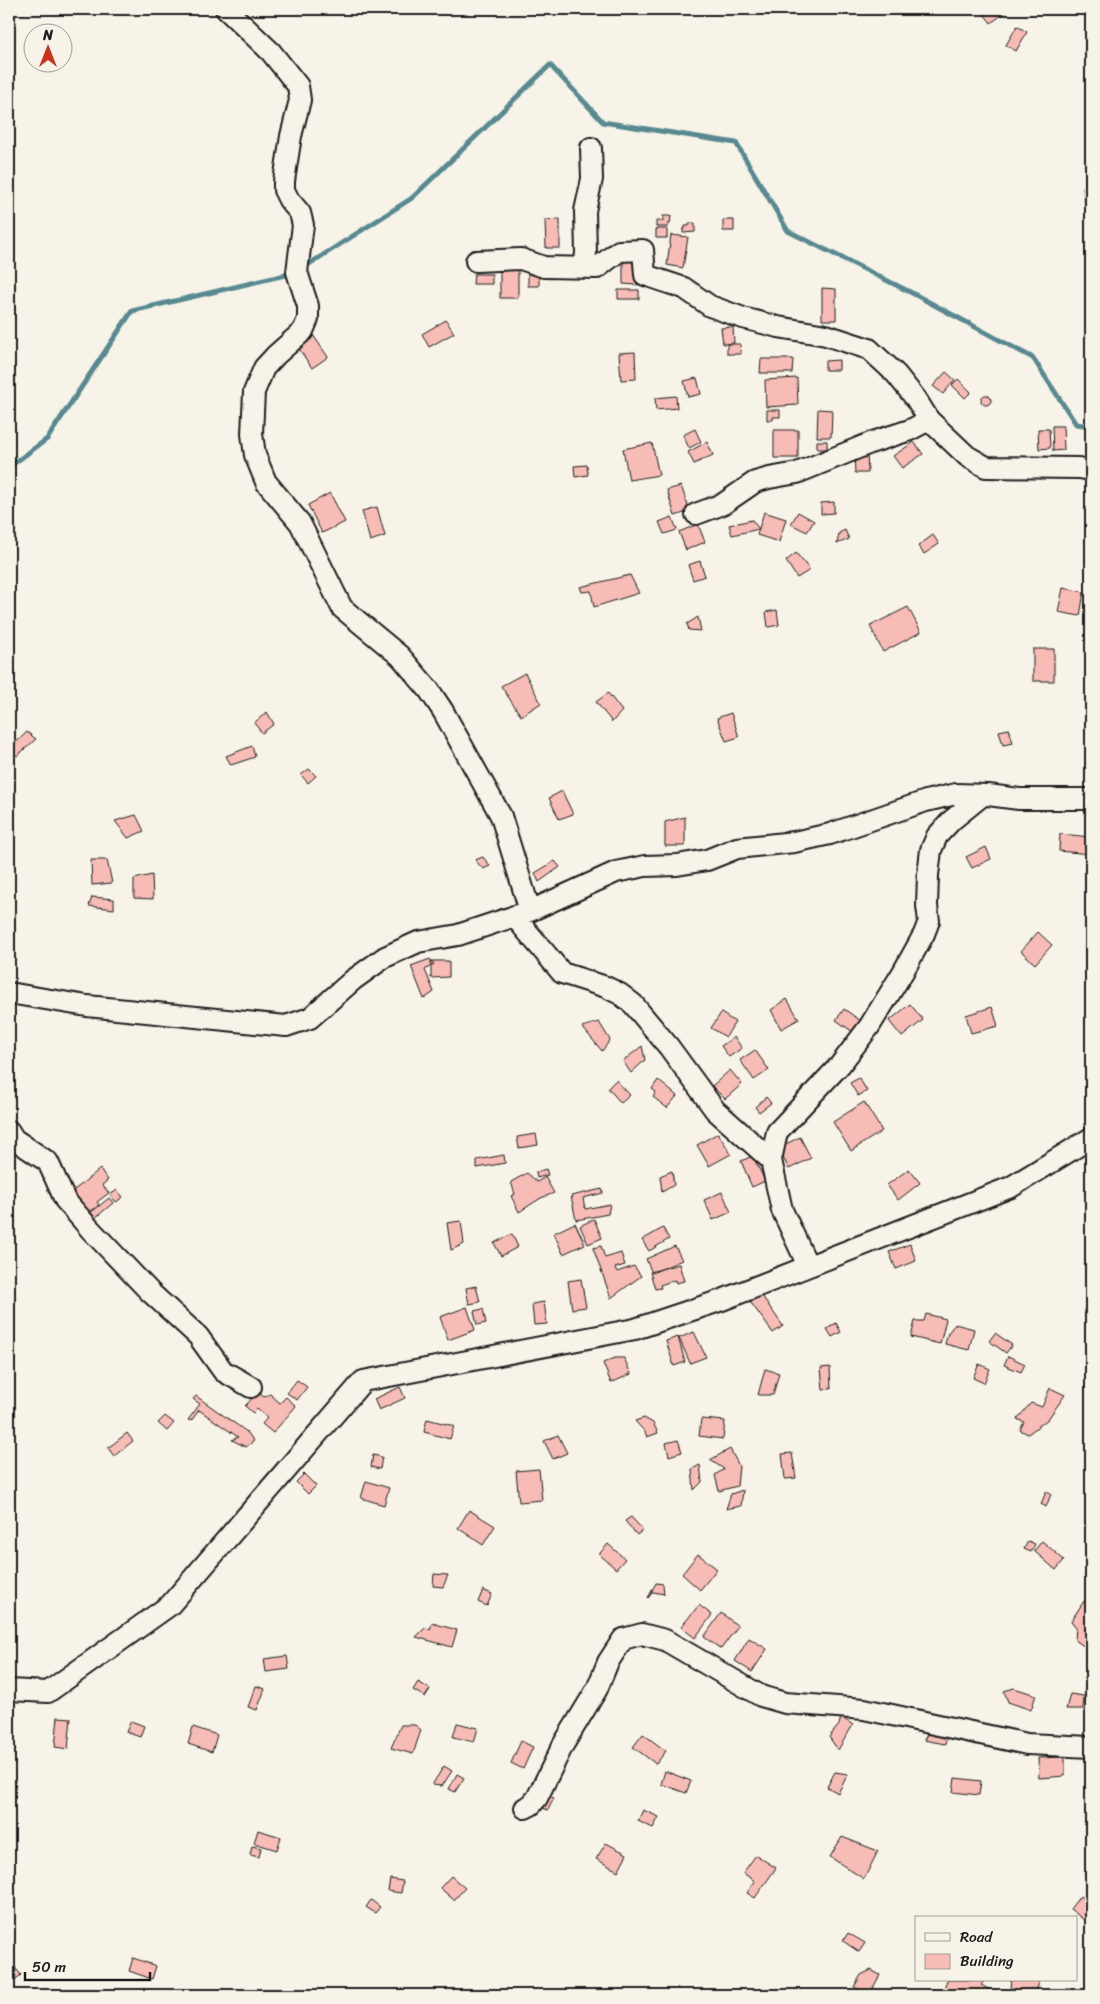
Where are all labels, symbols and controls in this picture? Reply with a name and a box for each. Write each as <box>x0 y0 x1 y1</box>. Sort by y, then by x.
north arrow <box>22 22 72 72</box>
text: N <box>42 23 53 48</box>
legend <box>915 1916 1078 1982</box>
text: Road <box>960 1924 993 1950</box>
text: Building <box>960 1948 1014 1974</box>
scale bar <box>25 1949 150 1981</box>
text: 50 m <box>32 1954 67 1980</box>

